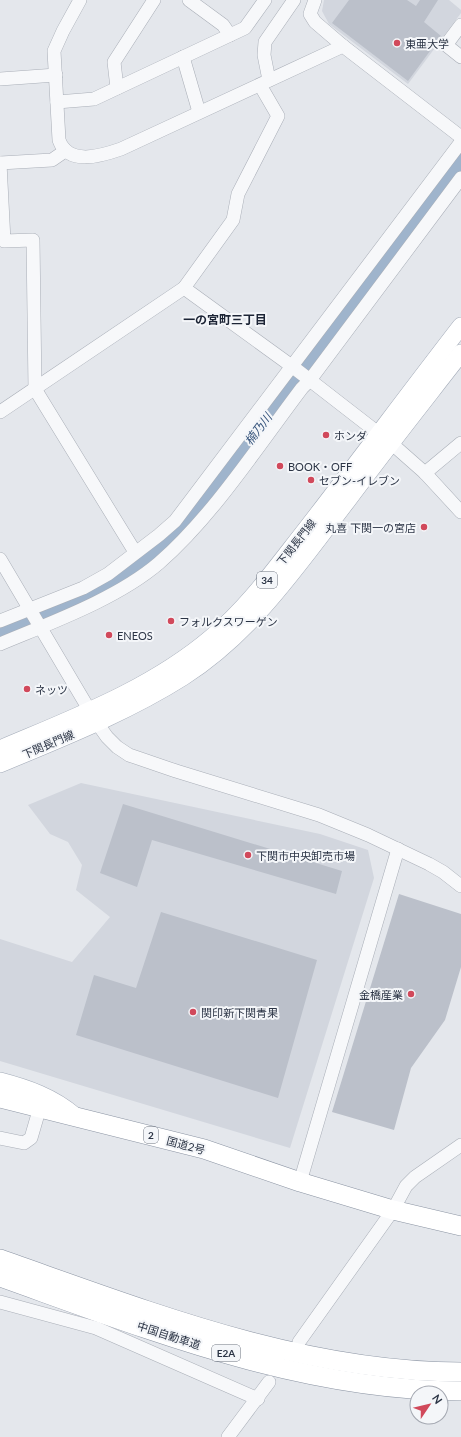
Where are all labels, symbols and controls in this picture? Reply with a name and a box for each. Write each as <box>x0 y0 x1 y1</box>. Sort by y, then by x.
place label: 東亜大学 <box>405 37 449 50</box>
marker: 東亜大学 <box>392 38 402 48</box>
district label: 一の宮町三丁目 <box>183 312 267 327</box>
water label: 楠乃川 <box>241 409 276 448</box>
place label: ホンダ <box>334 429 367 442</box>
marker: ホンダ <box>321 430 331 440</box>
place label: BOOK・OFF <box>288 460 352 473</box>
marker: BOOK・OFF <box>275 461 285 471</box>
place label: セブン-イレブン <box>319 474 400 487</box>
marker: セブン-イレブン <box>306 475 316 485</box>
street label: 下関長門線 <box>274 516 318 568</box>
place label: 丸喜 下関一の宮店 <box>325 521 416 534</box>
marker: 丸喜 下関一の宮店 <box>419 522 429 532</box>
road number: 34 <box>257 572 277 588</box>
place label: フォルクスワーゲン <box>179 615 278 628</box>
marker: フォルクスワーゲン <box>166 616 176 626</box>
place label: ENEOS <box>117 629 153 642</box>
marker: ENEOS <box>104 630 114 640</box>
place label: ネッツ <box>35 683 68 696</box>
marker: ネッツ <box>22 684 32 694</box>
street label: 下関長門線 <box>20 727 76 761</box>
place label: 下関市中央卸売市場 <box>256 849 355 862</box>
marker: 下関市中央卸売市場 <box>243 850 253 860</box>
place label: 金橋産業 <box>359 988 403 1001</box>
marker: 金橋産業 <box>406 989 416 999</box>
place label: 関印新下関青果 <box>201 1006 278 1019</box>
marker: 関印新下関青果 <box>188 1007 198 1017</box>
road number: 2 <box>144 1127 158 1143</box>
street label: 国道2号 <box>165 1134 207 1156</box>
street label: 中国自動車道 <box>136 1319 202 1351</box>
road number: E2A <box>212 1345 240 1361</box>
north arrow <box>409 1385 449 1425</box>
text: N <box>430 1392 445 1406</box>

